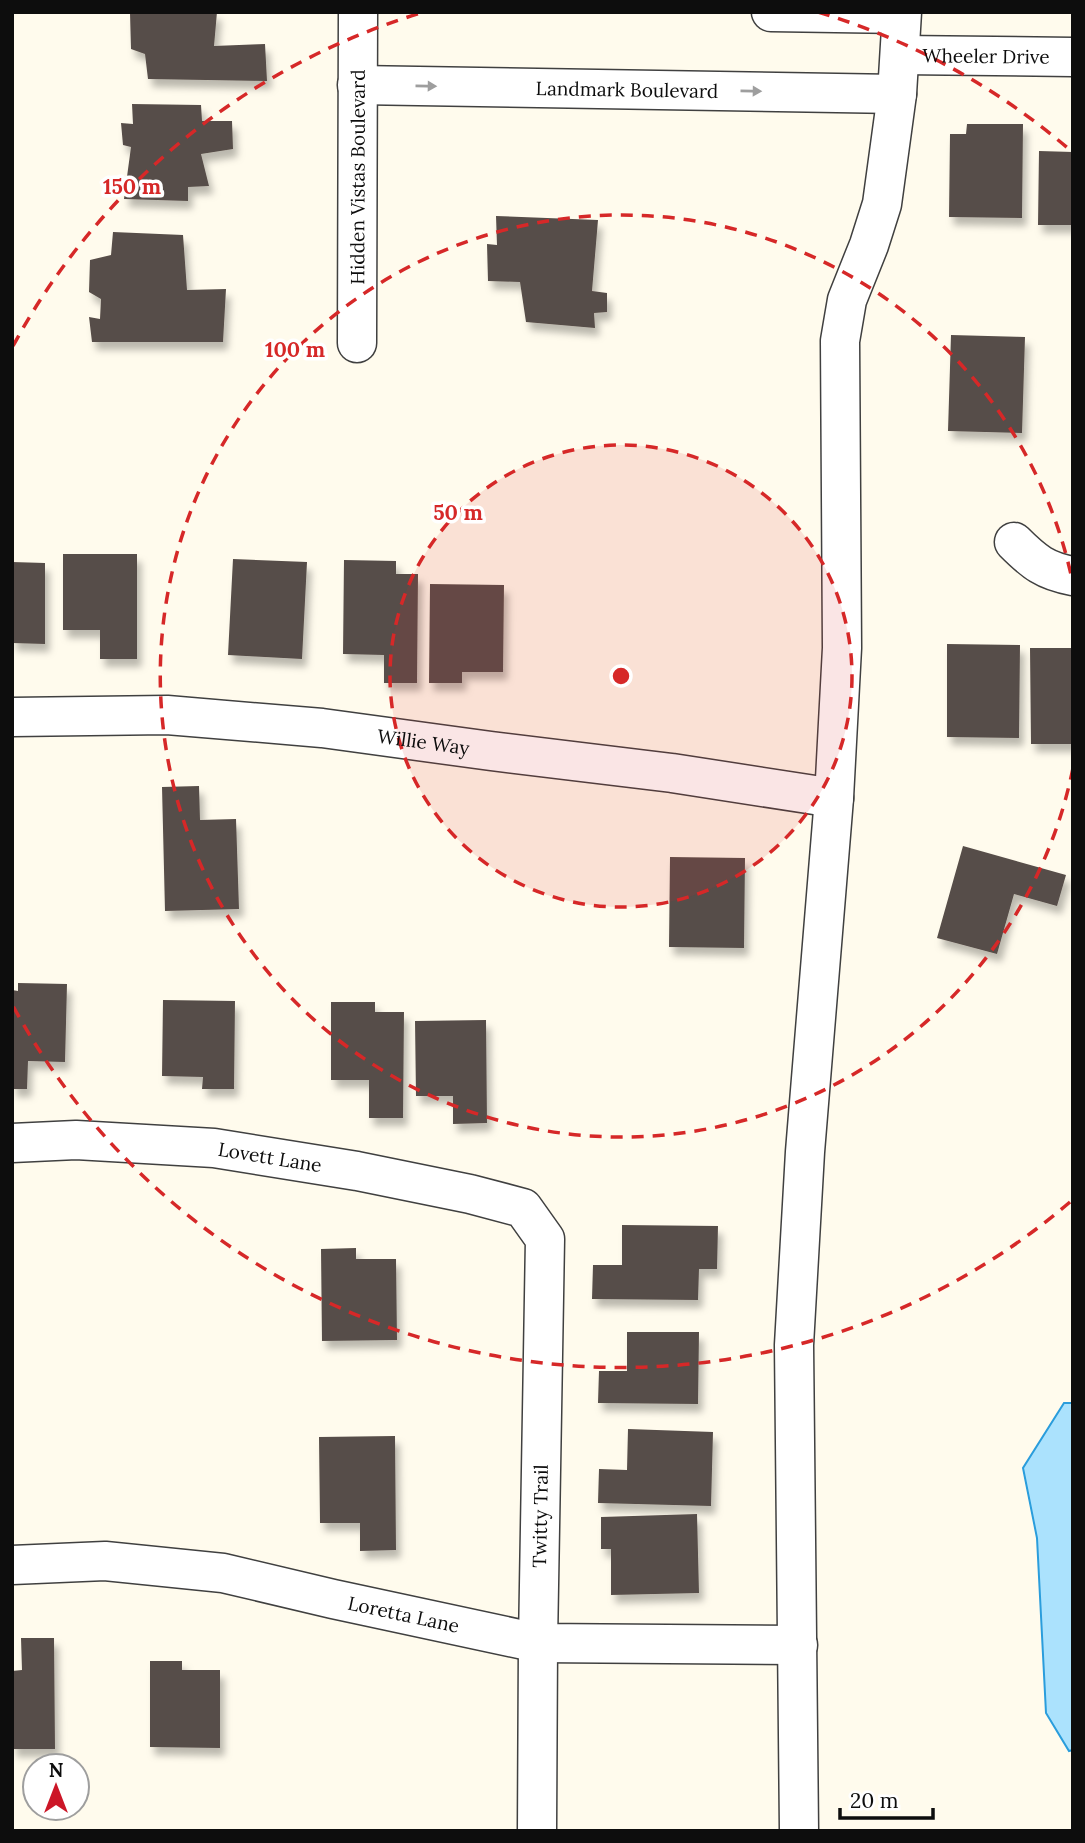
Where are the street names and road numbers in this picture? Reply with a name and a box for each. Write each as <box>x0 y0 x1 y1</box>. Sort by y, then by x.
street label: Wheeler Drive <box>922 43 1050 69</box>
street label: Hidden Vistas Boulevard <box>345 69 370 285</box>
street label: Landmark Boulevard <box>535 76 718 103</box>
street label: Willie Way <box>376 724 471 760</box>
street label: Lovett Lane <box>216 1137 324 1177</box>
street label: Twitty Trail <box>527 1464 553 1568</box>
street label: Loretta Lane <box>346 1591 462 1638</box>

